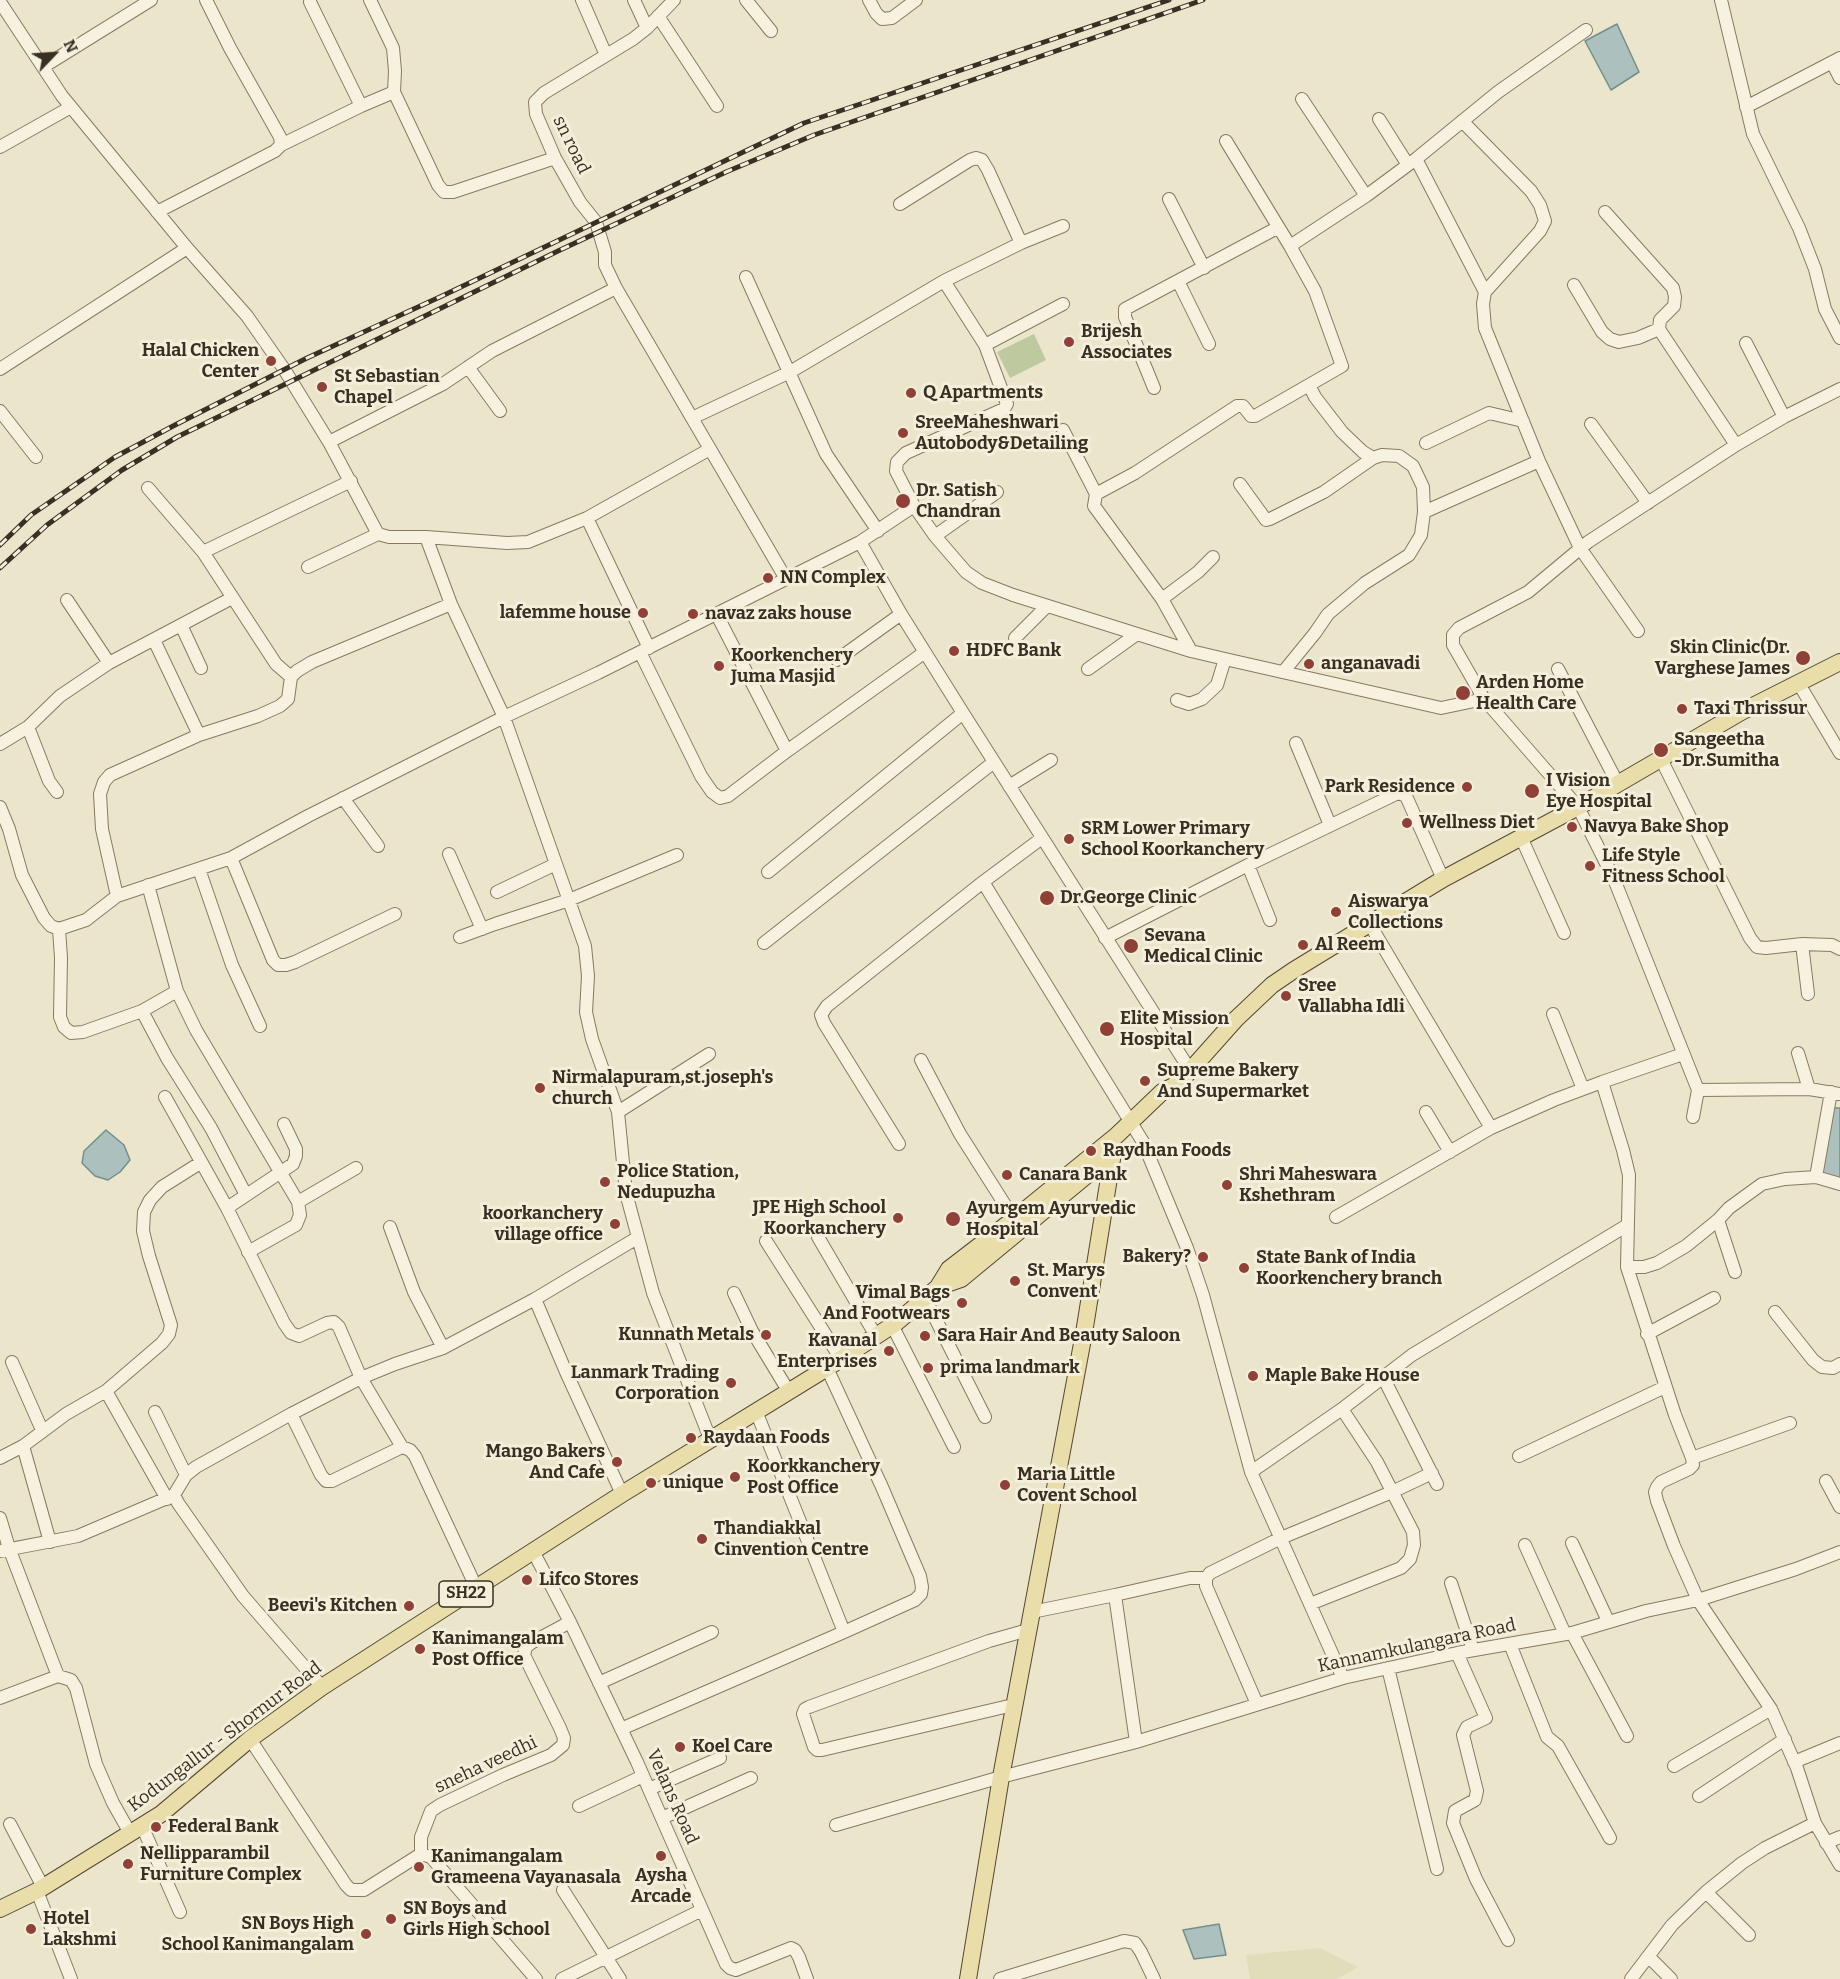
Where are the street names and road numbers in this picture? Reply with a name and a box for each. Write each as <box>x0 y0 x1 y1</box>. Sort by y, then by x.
street label: sn road <box>548 112 594 178</box>
road number: SH22 <box>439 1581 493 1607</box>
street label: Kannamkulangara Road <box>1316 1614 1518 1678</box>
street label: Kodungallur - Shornur Road <box>124 1657 326 1817</box>
street label: sneha veedhi <box>431 1732 541 1798</box>
street label: Velans Road <box>641 1746 703 1848</box>

